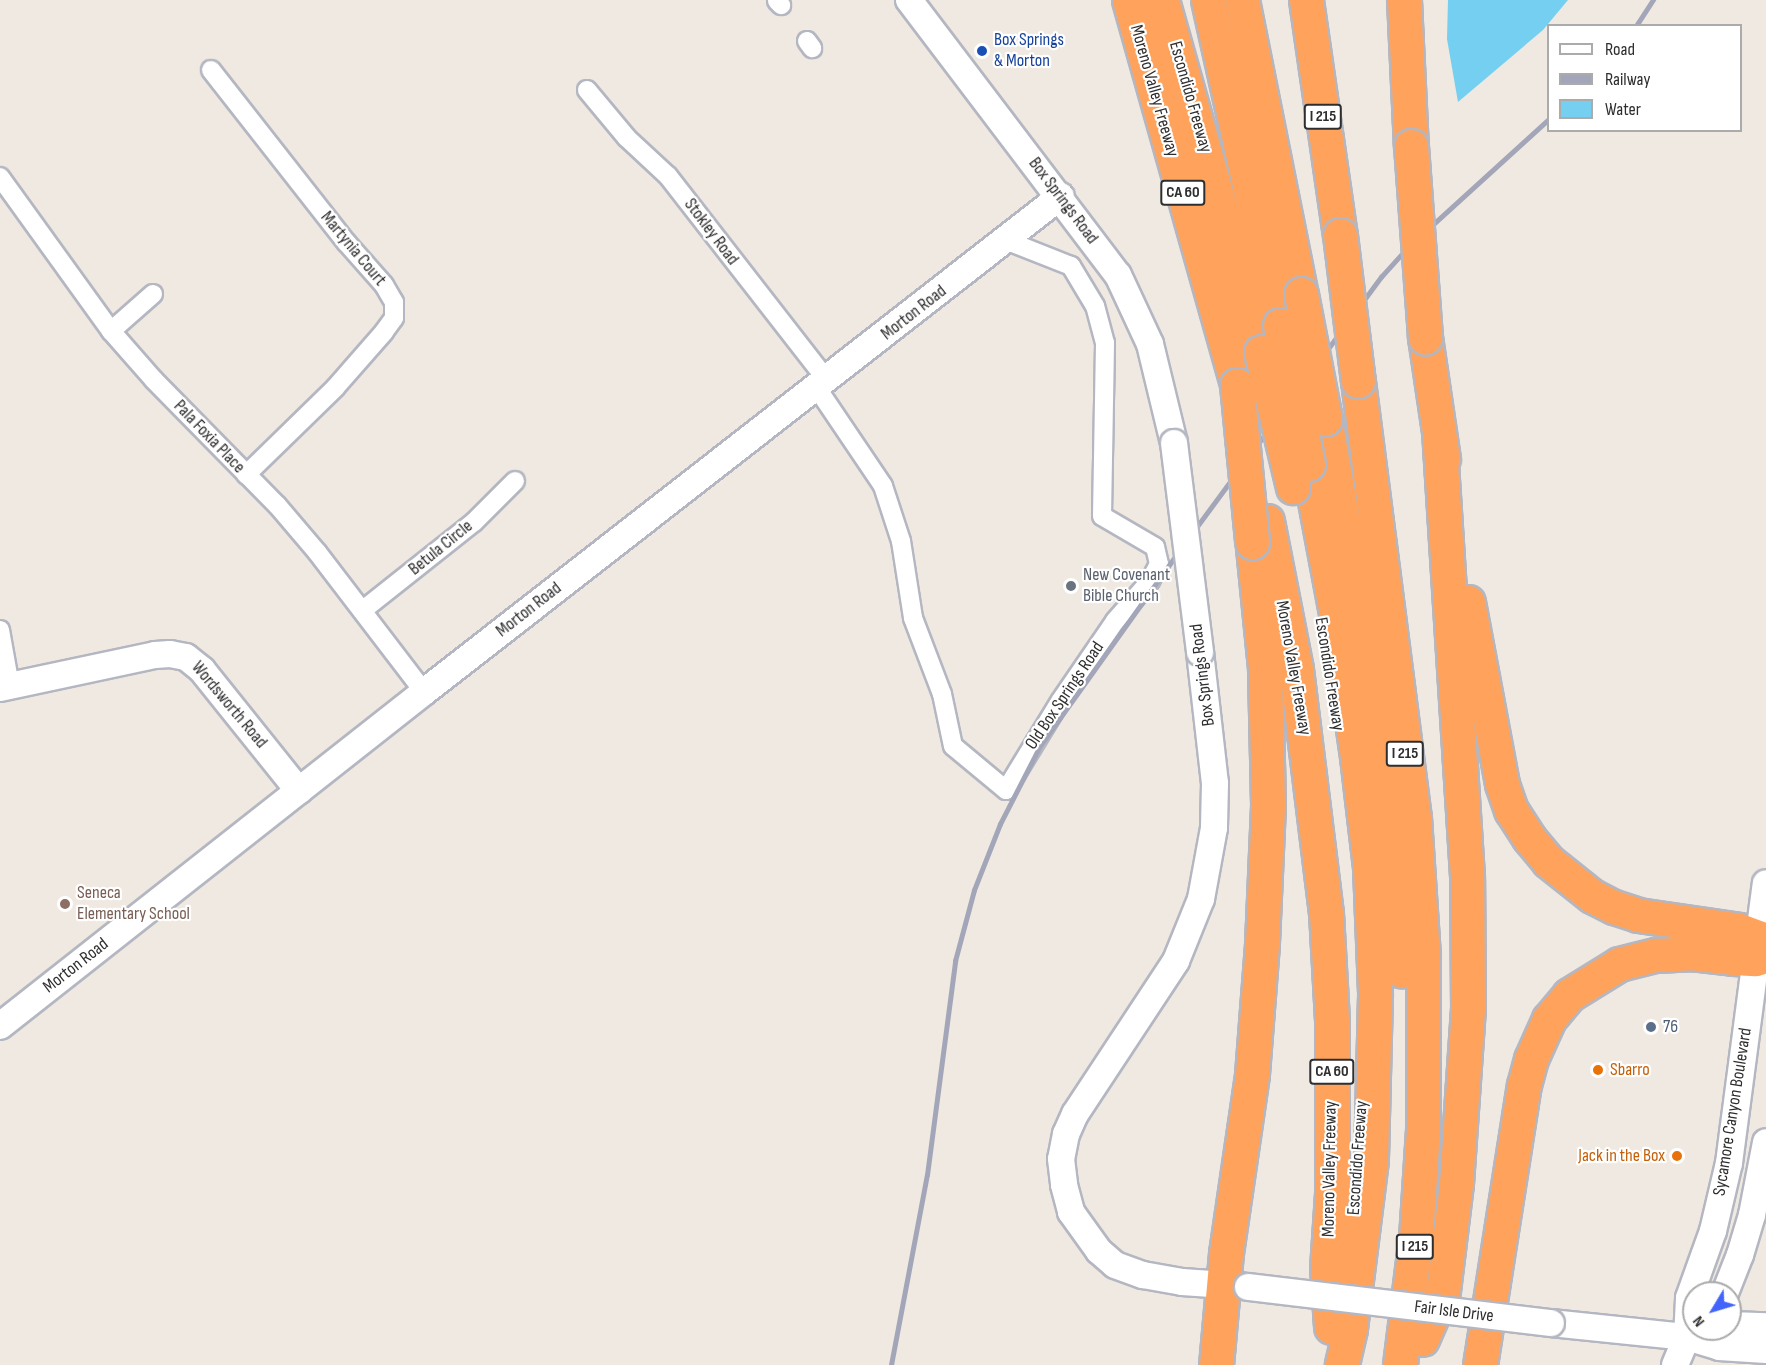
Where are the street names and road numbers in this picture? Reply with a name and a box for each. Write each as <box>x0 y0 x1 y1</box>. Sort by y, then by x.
street label: Moreno Valley Freeway <box>1125 23 1183 159</box>
street label: Escondido Freeway <box>1164 39 1216 155</box>
road number: I 215 <box>1304 104 1342 130</box>
street label: Box Springs Road <box>1023 153 1103 249</box>
road number: CA 60 <box>1159 180 1207 206</box>
street label: Stokley Road <box>679 194 743 270</box>
street label: Martynia Court <box>316 207 390 291</box>
street label: Morton Road <box>877 281 951 345</box>
street label: Pala Foxia Place <box>169 396 249 478</box>
street label: Betula Circle <box>405 516 477 580</box>
street label: Morton Road <box>492 578 566 642</box>
street label: Moreno Valley Freeway <box>1271 599 1315 737</box>
street label: Escondido Freeway <box>1309 616 1349 732</box>
street label: Box Springs Road <box>1186 623 1220 727</box>
street label: Old Box Springs Road <box>1021 638 1109 754</box>
street label: Wordsworth Road <box>186 657 272 753</box>
road number: I 215 <box>1386 741 1424 767</box>
street label: Morton Road <box>39 934 113 998</box>
street label: Sycamore Canyon Boulevard <box>1709 1027 1757 1197</box>
road number: CA 60 <box>1308 1059 1356 1085</box>
street label: Escondido Freeway <box>1343 1100 1373 1216</box>
street label: Moreno Valley Freeway <box>1318 1101 1342 1237</box>
road number: I 215 <box>1396 1234 1434 1260</box>
street label: Fair Isle Drive <box>1413 1296 1495 1328</box>

